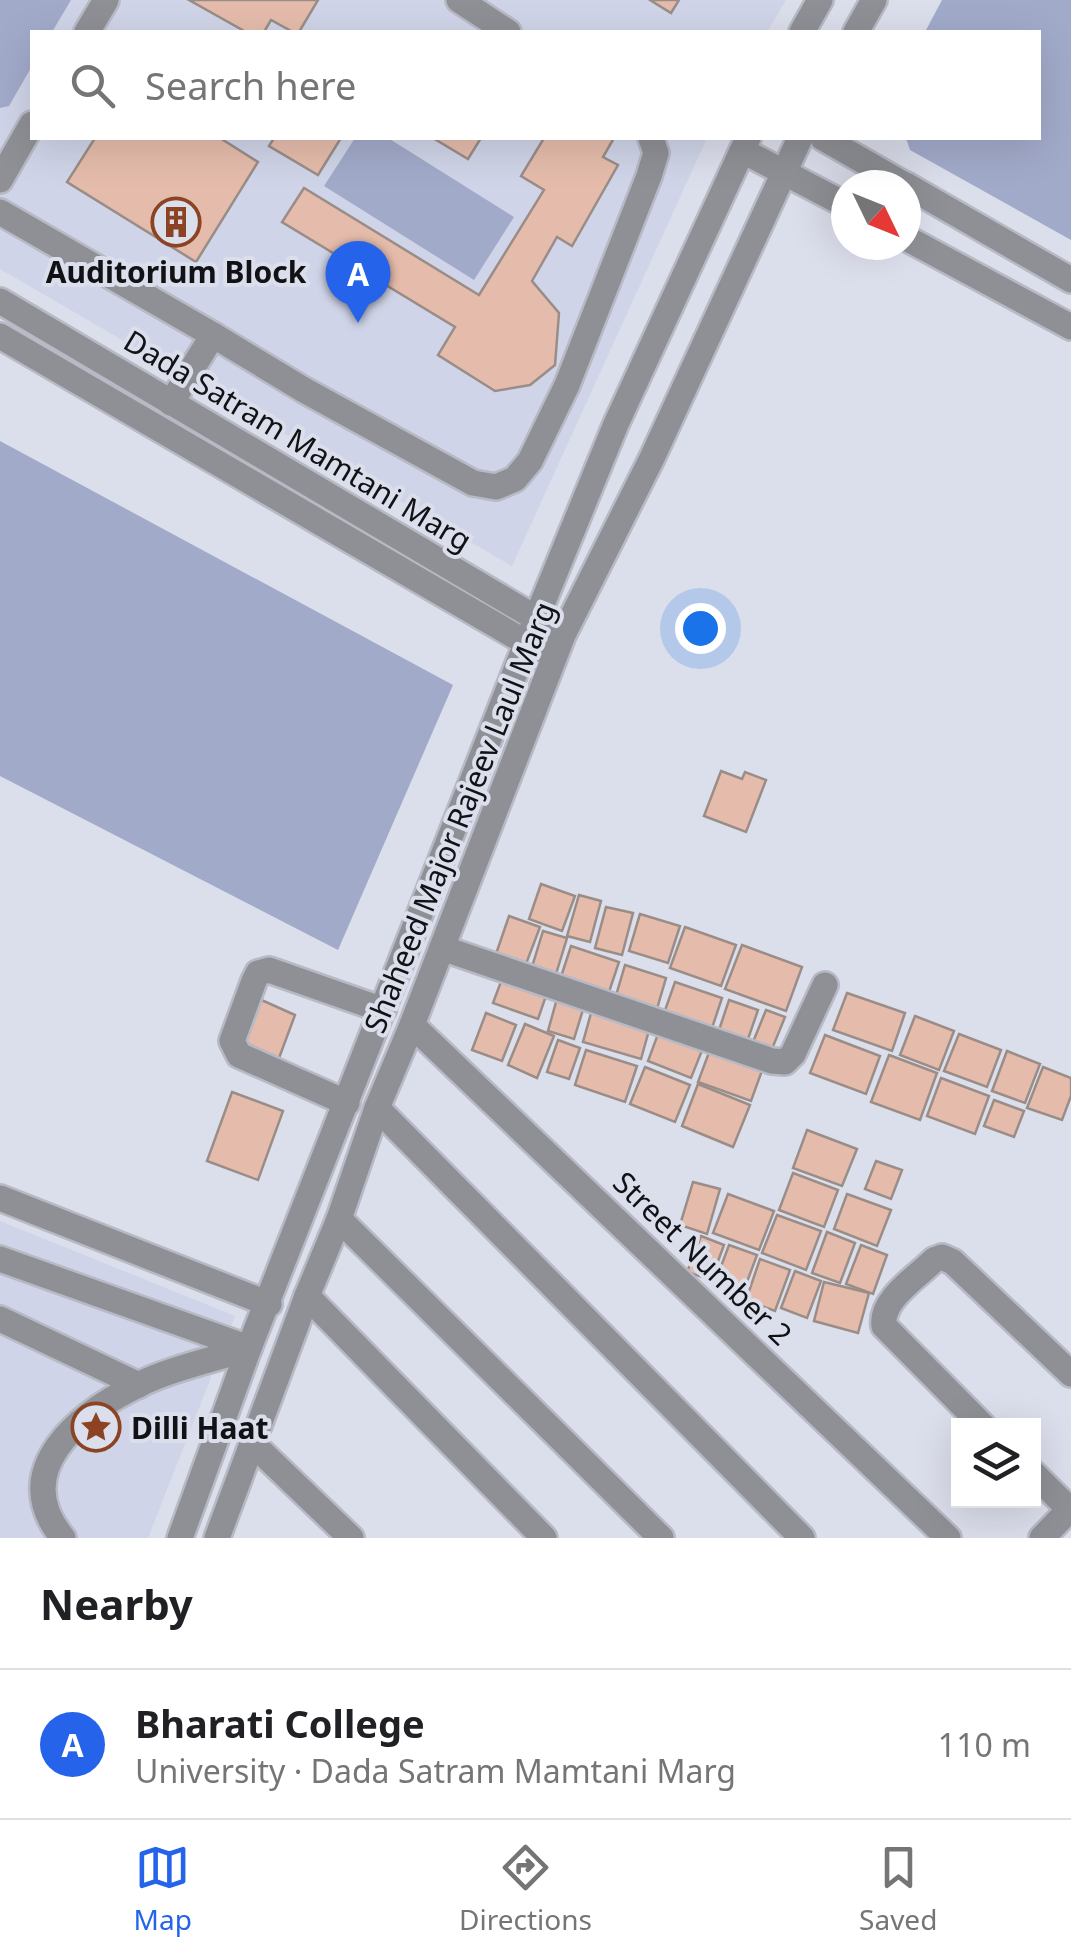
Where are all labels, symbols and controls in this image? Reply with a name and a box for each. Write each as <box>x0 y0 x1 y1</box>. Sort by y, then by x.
search box <box>30 30 1041 140</box>
icon: search <box>65 58 120 113</box>
text: Search here <box>145 59 356 111</box>
north arrow <box>831 170 921 260</box>
building icon: Auditorium Block <box>150 196 202 248</box>
pin: A <box>326 240 390 323</box>
place label: Auditorium Block <box>46 251 307 292</box>
street label: Dada Satram Mamtani Marg <box>117 320 479 560</box>
street label: Shaheed Major Rajeev Laul Marg <box>354 595 564 1039</box>
your location <box>675 603 726 654</box>
street label: Street Number 2 <box>605 1162 801 1354</box>
place icon: Dilli Haat <box>70 1401 122 1453</box>
place label: Dilli Haat <box>131 1407 269 1448</box>
map controls <box>951 1418 1041 1508</box>
button: layers <box>951 1418 1041 1508</box>
text: Nearby <box>40 1575 193 1632</box>
text: Bharati College <box>135 1697 425 1749</box>
text: A <box>61 1723 84 1766</box>
text: 110 m <box>938 1723 1031 1766</box>
text: University · Dada Satram Mamtani Marg <box>135 1749 736 1792</box>
tab: Map <box>134 1840 192 1938</box>
tab: Directions <box>459 1840 592 1938</box>
tab: Saved <box>859 1840 937 1938</box>

